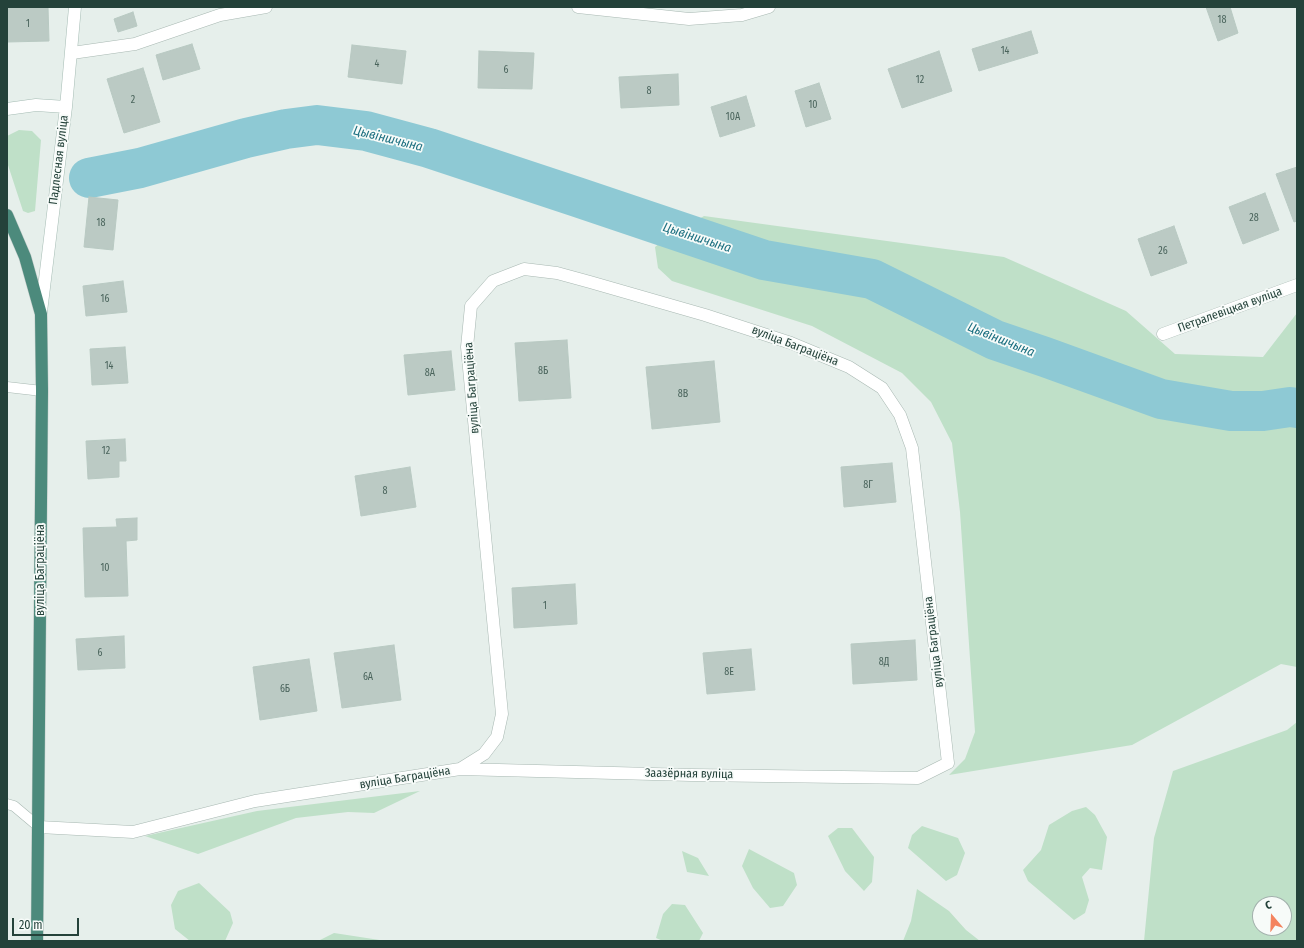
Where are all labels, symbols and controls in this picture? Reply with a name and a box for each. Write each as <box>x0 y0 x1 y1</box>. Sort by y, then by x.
house number: 18 <box>1218 14 1226 26</box>
house number: 1 <box>26 18 30 30</box>
house number: 14 <box>1001 45 1009 57</box>
house number: 4 <box>375 58 379 70</box>
house number: 6 <box>504 64 508 76</box>
house number: 12 <box>916 74 924 86</box>
house number: 8 <box>647 85 651 97</box>
house number: 2 <box>131 94 135 106</box>
house number: 10 <box>808 99 818 111</box>
house number: 10А <box>726 111 740 123</box>
street label: Падлесная вуліца <box>46 114 72 206</box>
water label: Цывіншчына <box>352 123 424 155</box>
house number: 28 <box>1249 212 1259 224</box>
house number: 18 <box>97 217 105 229</box>
water label: Цывіншчына <box>661 220 733 256</box>
house number: 26 <box>1158 245 1168 257</box>
street label: Петралевіцкая вуліца <box>1176 284 1284 336</box>
house number: 16 <box>101 293 109 305</box>
water label: Цывіншчына <box>965 319 1037 361</box>
street label: вуліца Баграціёна <box>750 323 840 369</box>
street label: вуліца Баграціёна <box>462 342 482 434</box>
house number: 14 <box>105 360 113 372</box>
house number: 8Б <box>538 365 548 377</box>
house number: 8А <box>425 367 435 379</box>
house number: 8В <box>678 388 688 400</box>
house number: 12 <box>102 445 110 457</box>
house number: 8Г <box>863 479 873 491</box>
house number: 8 <box>383 485 387 497</box>
street label: вуліца Баграціёна <box>34 524 48 616</box>
house number: 10 <box>100 562 110 574</box>
street label: вуліца Баграціёна <box>921 596 947 688</box>
house number: 1 <box>543 600 547 612</box>
house number: 6 <box>98 647 102 659</box>
house number: 8Д <box>879 656 889 668</box>
house number: 8Е <box>724 666 734 678</box>
house number: 6А <box>363 671 373 683</box>
house number: 6Б <box>280 683 290 695</box>
street label: вуліца Баграціёна <box>358 764 452 792</box>
street label: Заазёрная вуліца <box>645 766 733 782</box>
north arrow <box>1252 896 1292 936</box>
text: С <box>1263 898 1273 912</box>
scale bar <box>14 910 81 936</box>
text: 20 m <box>19 918 43 932</box>

